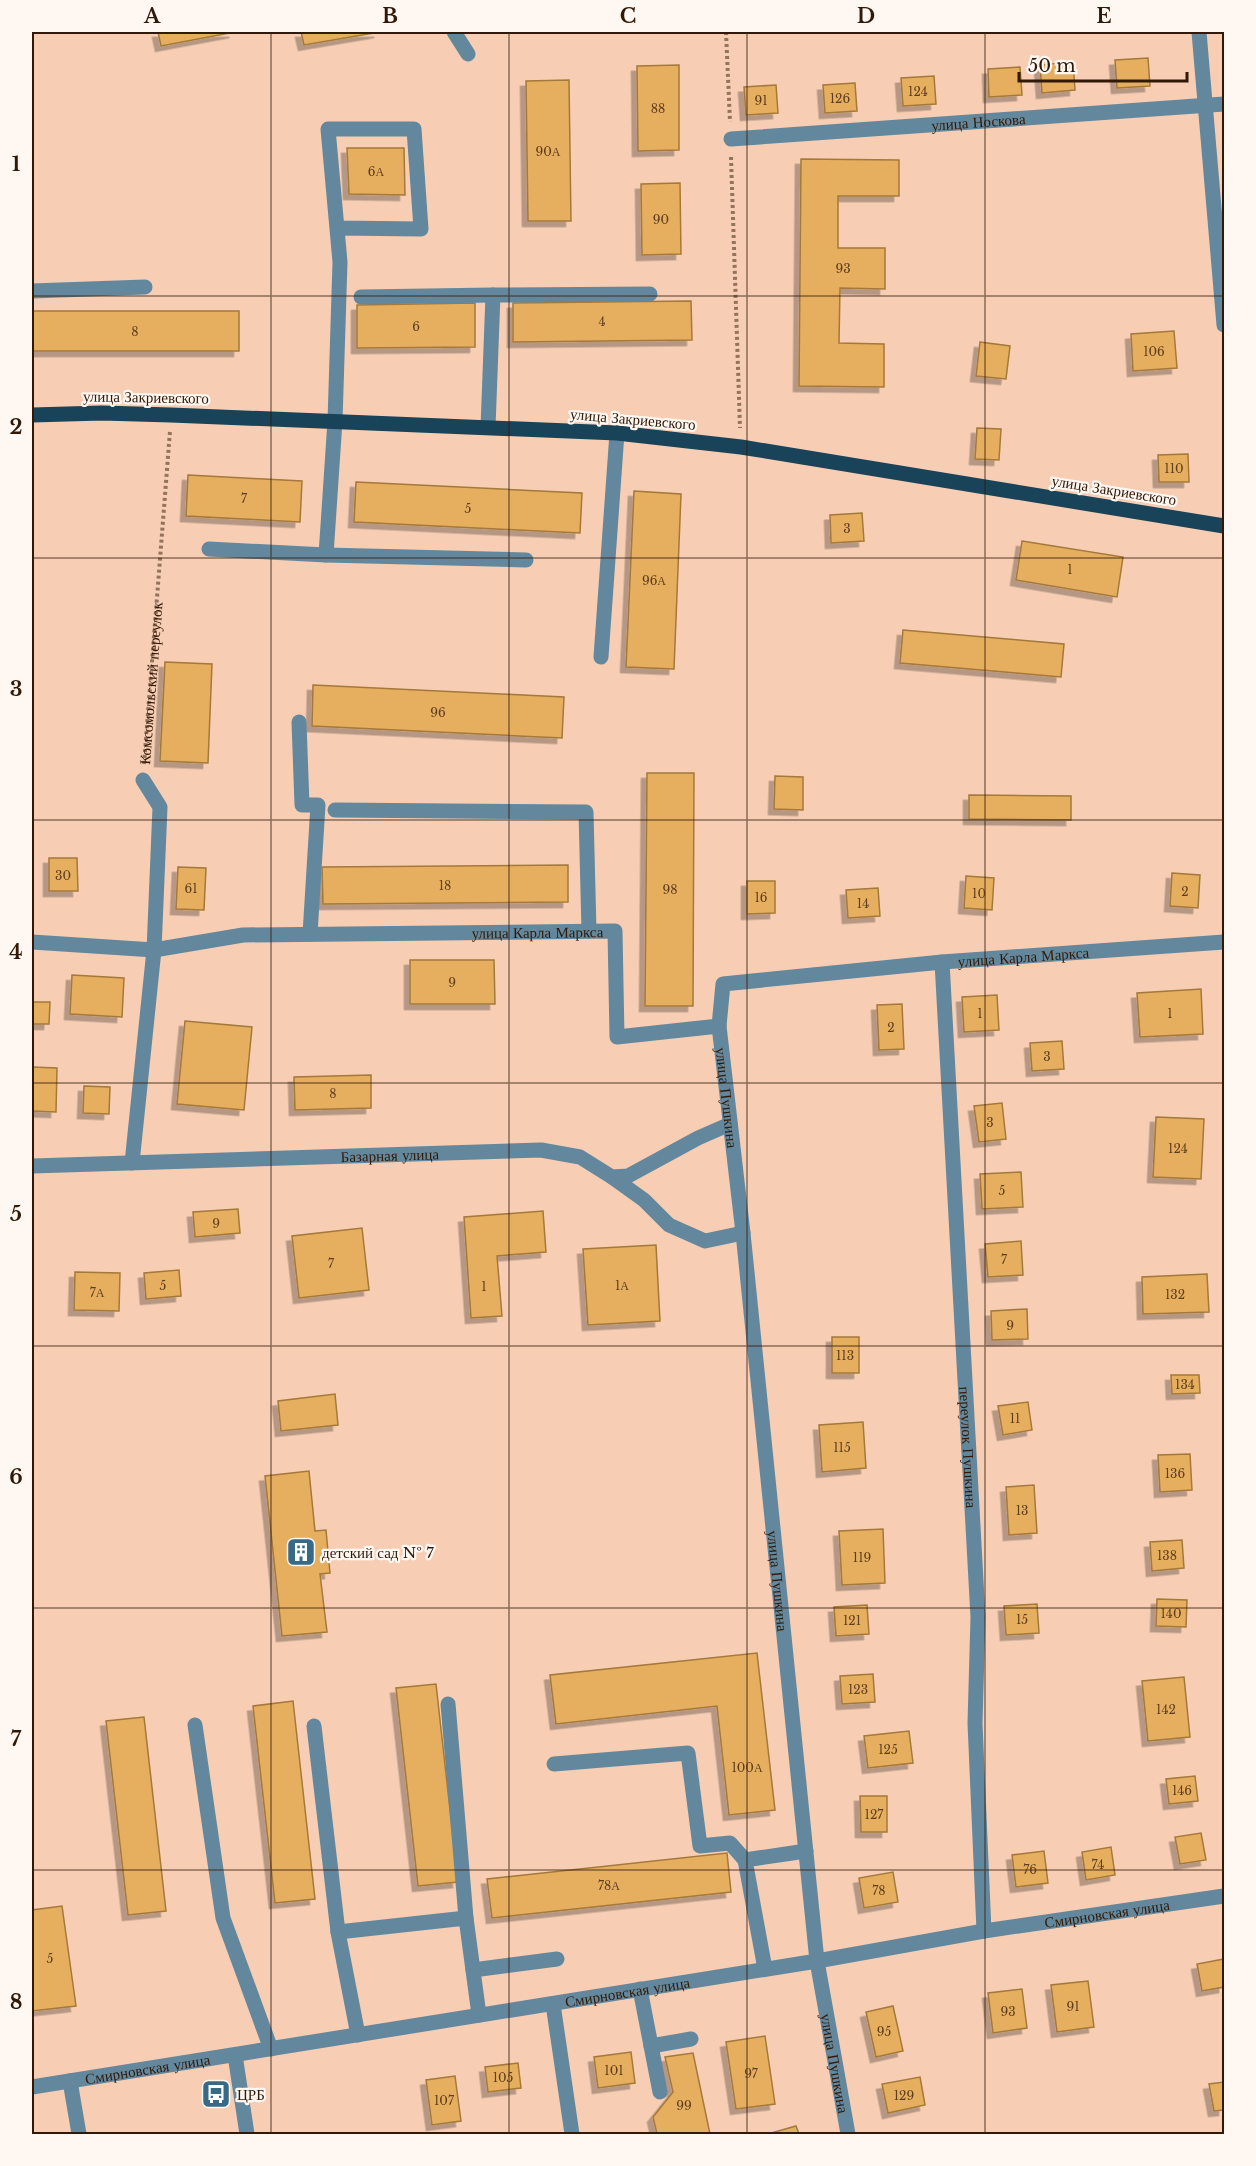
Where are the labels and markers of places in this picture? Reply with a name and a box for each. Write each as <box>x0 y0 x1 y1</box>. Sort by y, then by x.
building icon: детский сад № 7 <box>285 1536 317 1568</box>
place label: детский сад № 7 <box>322 1543 434 1562</box>
bus stop icon: ЦРБ <box>200 2078 232 2110</box>
place label: ЦРБ <box>237 2085 265 2104</box>

